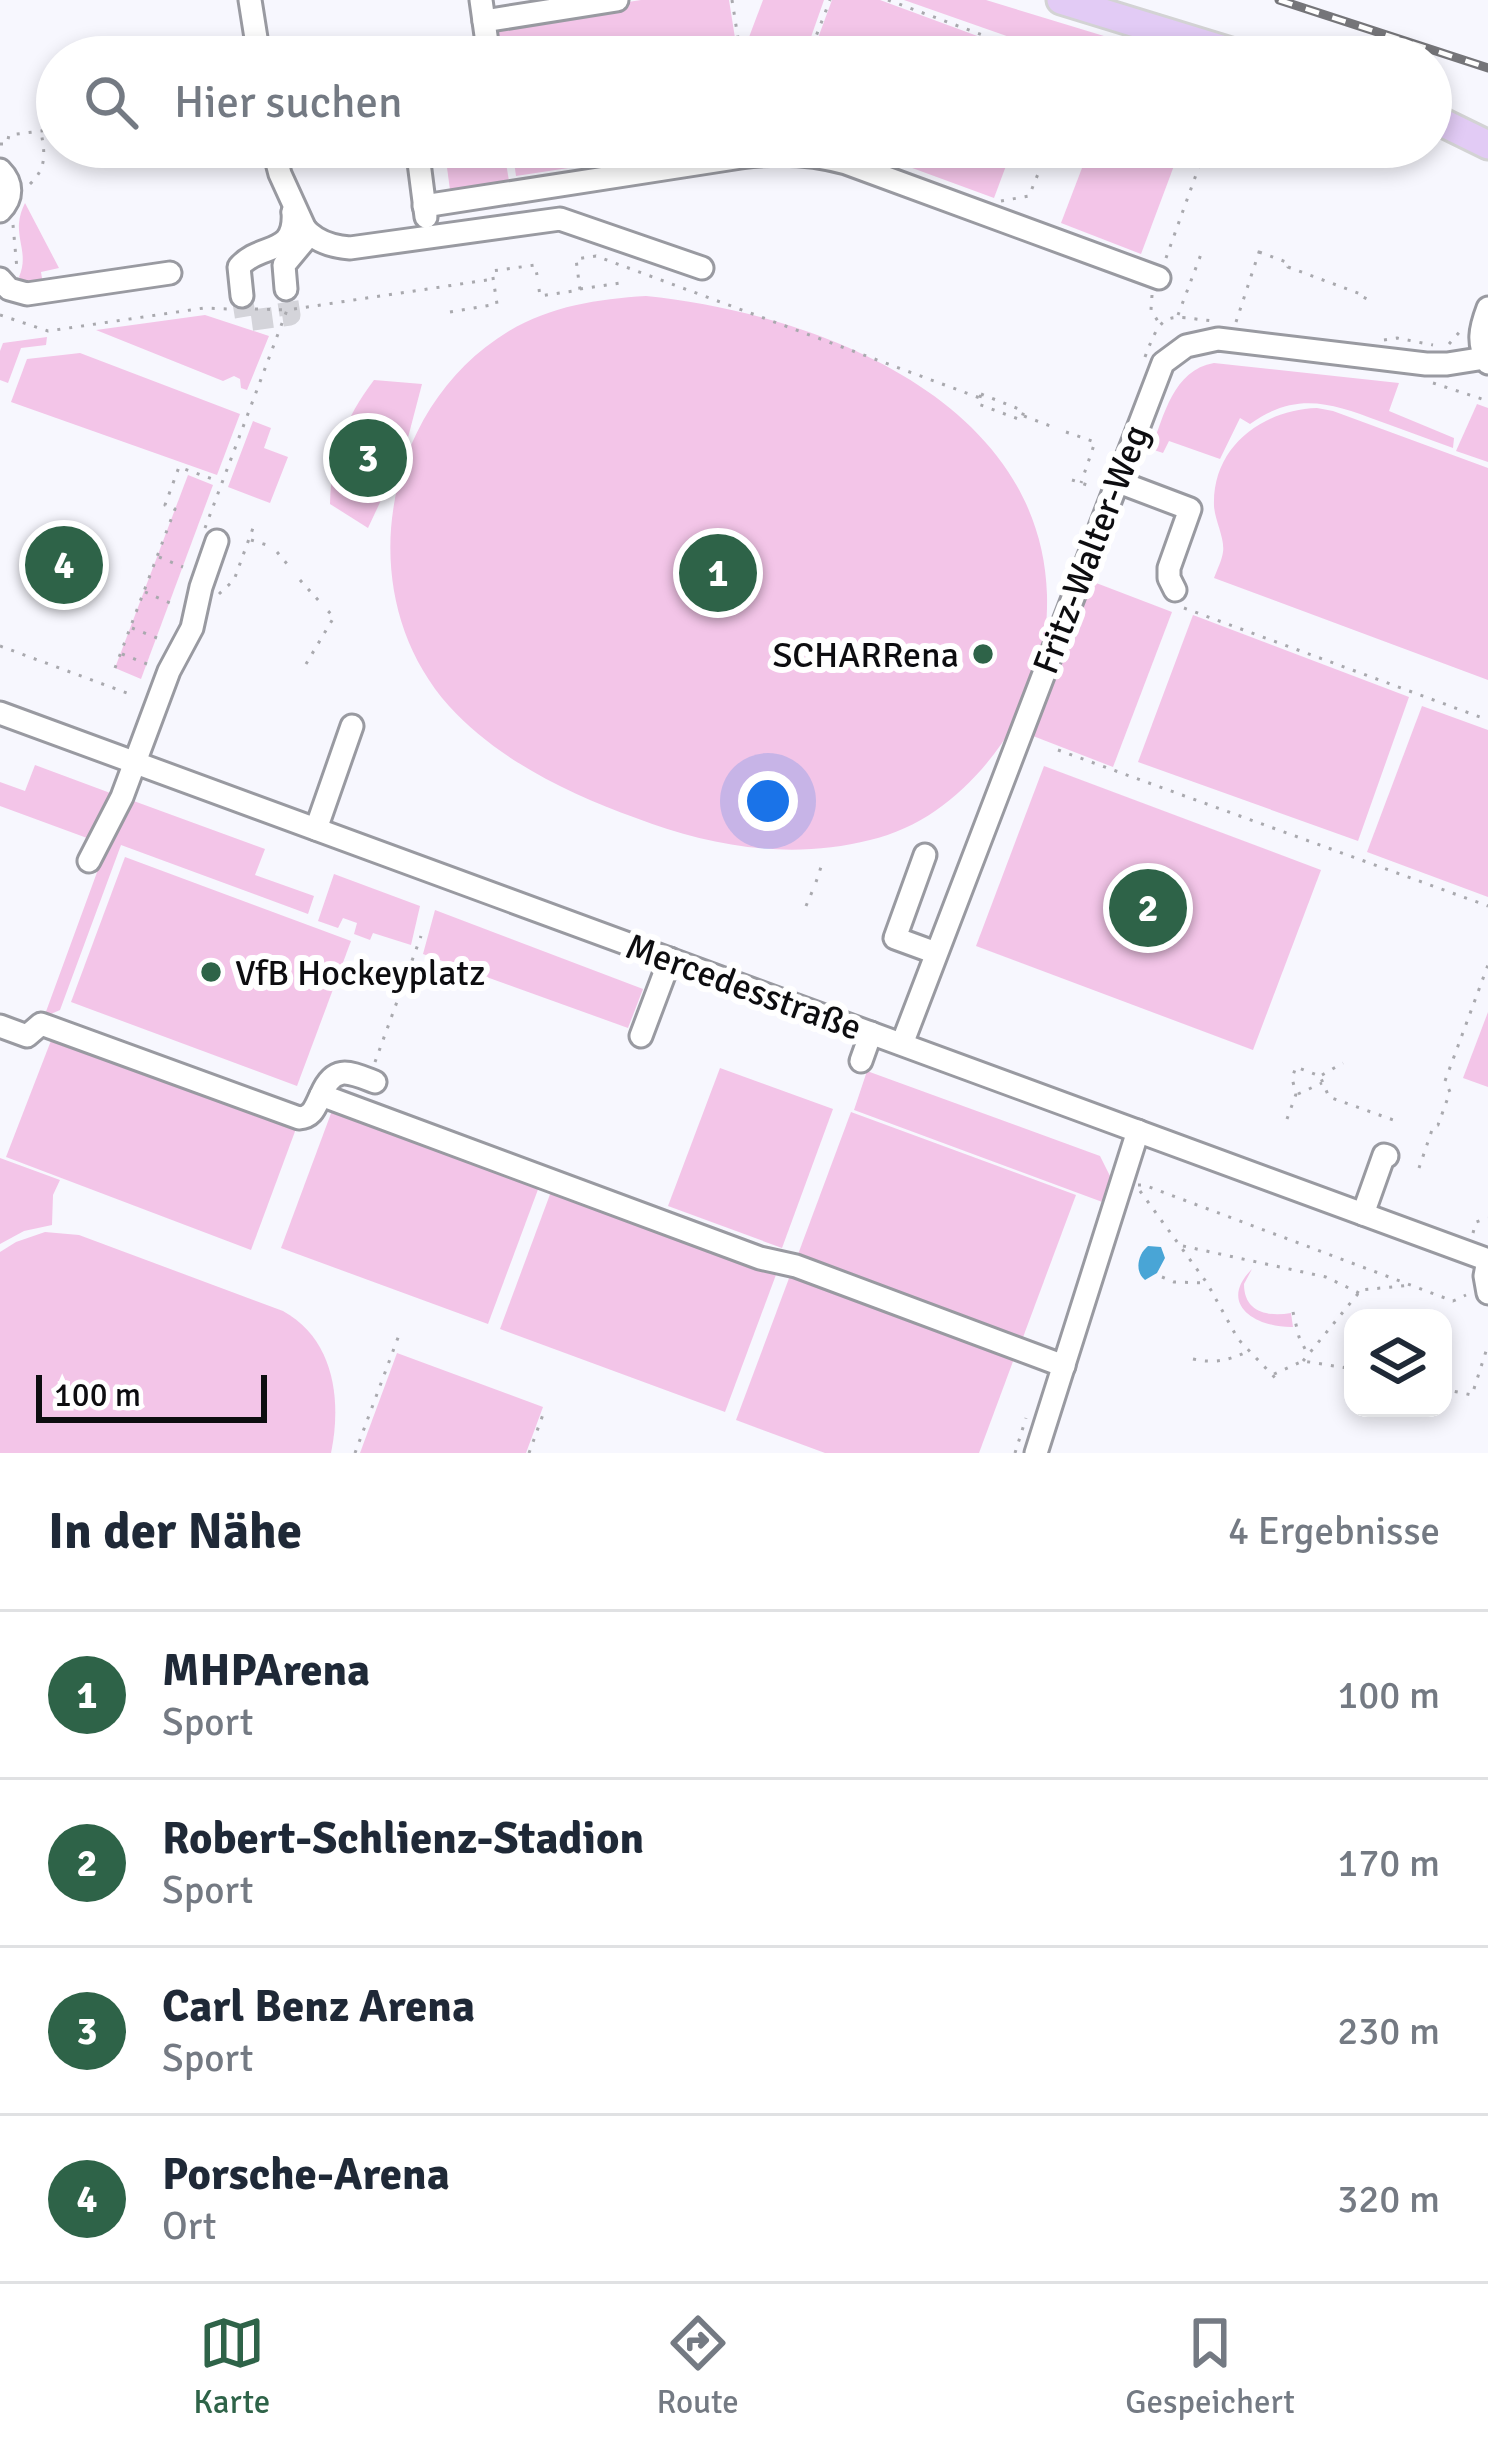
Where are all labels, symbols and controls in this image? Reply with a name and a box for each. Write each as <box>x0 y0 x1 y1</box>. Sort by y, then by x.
search box <box>36 36 1452 168</box>
icon: search <box>78 69 144 135</box>
text: Hier suchen <box>174 75 403 130</box>
pin: 3 <box>329 413 407 503</box>
street label: Fritz-Walter-Weg <box>1023 419 1159 680</box>
pin: 4 <box>25 520 103 610</box>
pin: 1 <box>679 528 757 618</box>
place label: SCHARRena <box>772 633 959 678</box>
marker: SCHARRena <box>970 641 996 667</box>
your location <box>738 771 798 831</box>
pin: 2 <box>1109 863 1187 953</box>
street label: Mercedesstraße <box>620 924 867 1051</box>
place label: VfB Hockeyplatz <box>235 951 485 996</box>
marker: VfB Hockeyplatz <box>198 959 224 985</box>
map controls <box>1344 1309 1452 1417</box>
button: layers <box>1344 1309 1452 1417</box>
scale bar <box>36 1369 267 1422</box>
text: 100 m <box>54 1375 141 1416</box>
text: In der Nähe <box>48 1500 302 1563</box>
text: 4 Ergebnisse <box>1228 1507 1440 1555</box>
text: MHPArena <box>162 1643 370 1698</box>
text: 1 <box>76 1671 98 1719</box>
text: 100 m <box>1337 1671 1440 1719</box>
text: Sport <box>162 1698 253 1746</box>
text: Robert-Schlienz-Stadion <box>162 1811 644 1866</box>
text: 2 <box>76 1839 98 1887</box>
text: 170 m <box>1337 1839 1440 1887</box>
text: Sport <box>162 1866 253 1914</box>
text: Carl Benz Arena <box>162 1979 475 2034</box>
text: 3 <box>76 2007 98 2055</box>
text: 230 m <box>1337 2007 1440 2055</box>
text: Sport <box>162 2034 253 2082</box>
text: Porsche-Arena <box>162 2147 450 2202</box>
text: 4 <box>76 2175 98 2223</box>
text: 320 m <box>1337 2175 1440 2223</box>
text: Ort <box>162 2202 216 2250</box>
tab: Karte <box>193 2310 270 2423</box>
tab: Route <box>657 2310 739 2423</box>
tab: Gespeichert <box>1125 2310 1295 2423</box>

